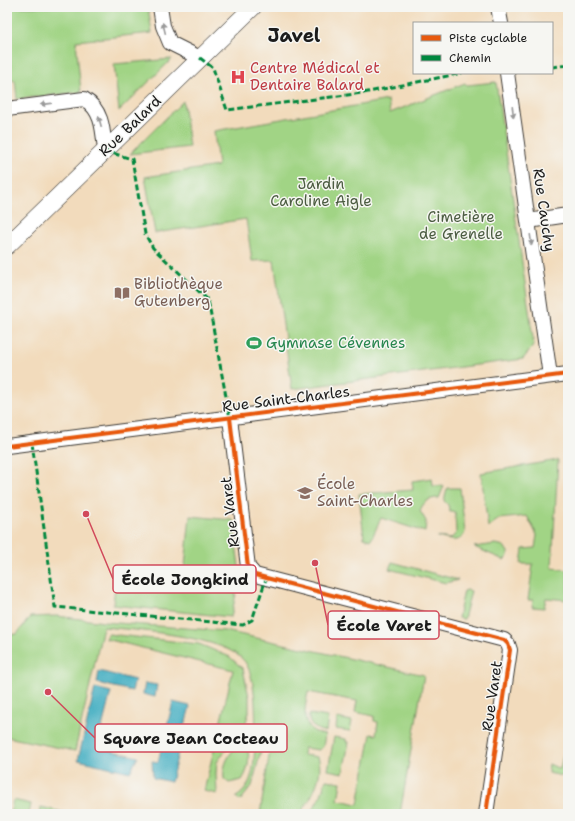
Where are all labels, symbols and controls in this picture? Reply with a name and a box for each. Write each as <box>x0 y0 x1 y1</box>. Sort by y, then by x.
one-way arrow <box>160 22 166 35</box>
legend <box>413 22 553 74</box>
district label: Javel <box>268 23 321 48</box>
text: Piste cyclable <box>449 30 527 46</box>
text: Chemin <box>449 50 491 66</box>
place label: Centre Médical et Dentaire Balard <box>250 58 380 95</box>
hospital icon: Centre Médical et Dentaire Balard <box>229 68 247 86</box>
street label: Rue Balard <box>94 91 166 161</box>
one-way arrow <box>40 101 52 107</box>
one-way arrow <box>510 106 516 118</box>
one-way arrow <box>97 116 103 128</box>
street label: Rue Cauchy <box>528 167 560 253</box>
park label: Jardin Caroline Aigle <box>270 174 372 211</box>
park label: Cimetière de Grenelle <box>419 207 503 244</box>
one-way arrow <box>528 234 534 246</box>
place label: Bibliothèque Gutenberg <box>134 274 223 311</box>
library icon: Bibliothèque Gutenberg <box>113 284 131 302</box>
place label: Gymnase Cévennes <box>266 333 405 353</box>
sports icon: Gymnase Cévennes <box>245 334 263 352</box>
street label: Rue Saint-Charles <box>221 381 351 417</box>
place label: École Saint-Charles <box>317 473 413 511</box>
street label: Rue Varet <box>216 475 244 549</box>
school or university icon: École Saint-Charles <box>296 484 314 502</box>
callout: École Jongkind <box>113 565 256 593</box>
text: École Jongkind <box>121 569 249 590</box>
callout: École Varet <box>328 611 439 639</box>
text: École Varet <box>336 615 432 636</box>
street label: Rue Varet <box>477 659 507 733</box>
callout: Square Jean Cocteau <box>95 724 287 752</box>
text: Square Jean Cocteau <box>103 728 279 749</box>

